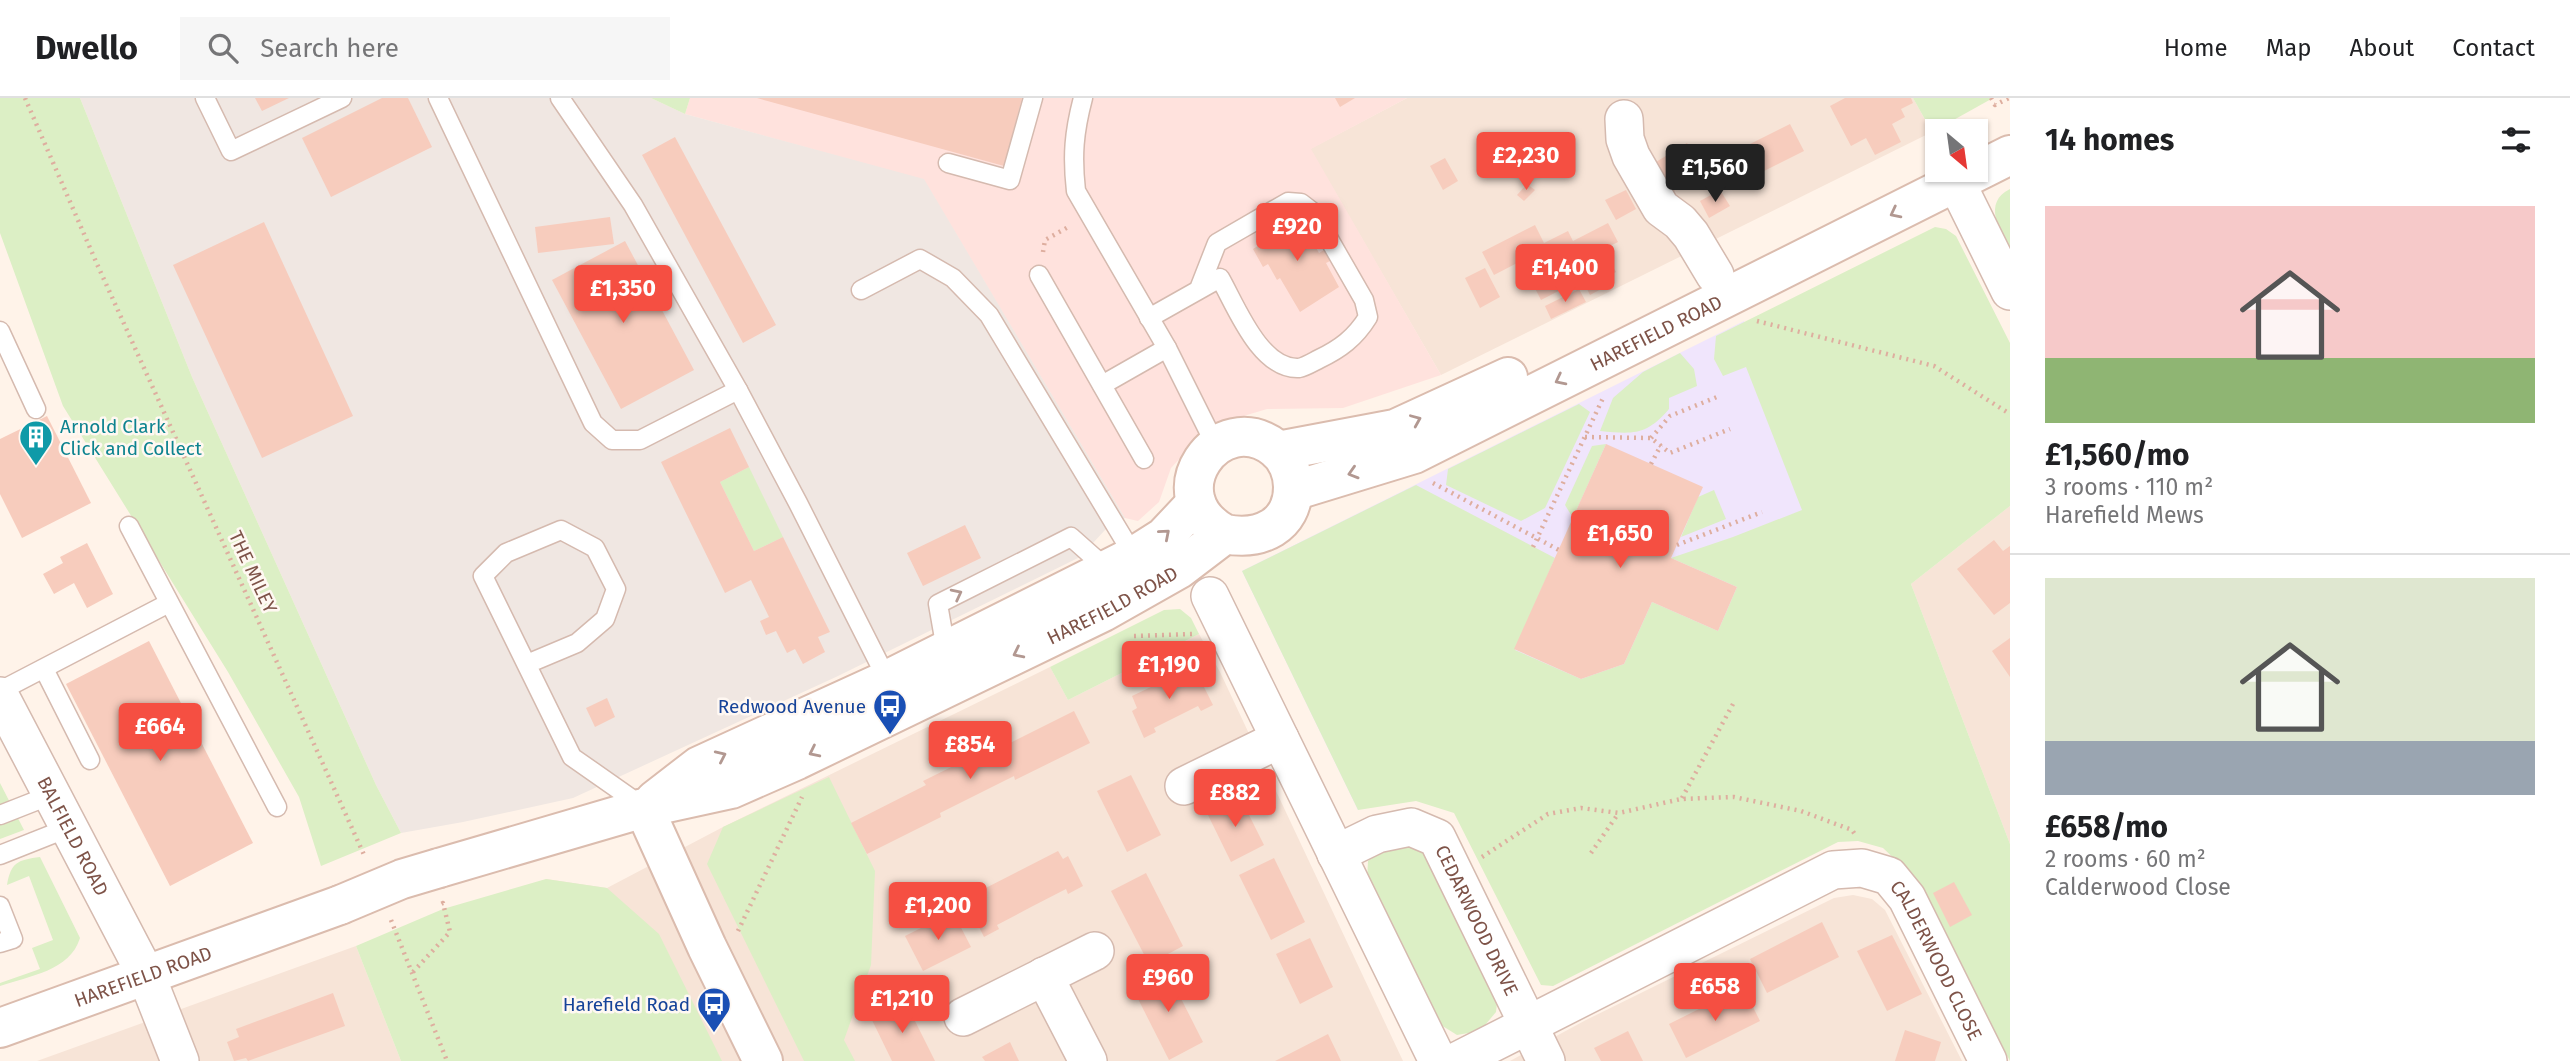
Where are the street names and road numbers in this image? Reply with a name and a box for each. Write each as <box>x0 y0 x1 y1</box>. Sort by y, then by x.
street label: HAREFIELD ROAD <box>1586 290 1726 375</box>
street label: THE MILEY <box>224 527 282 617</box>
street label: HAREFIELD ROAD <box>1043 561 1182 649</box>
street label: BALFIELD ROAD <box>33 773 114 899</box>
street label: CEDARWOOD DRIVE <box>1431 841 1524 999</box>
street label: CALDERWOOD CLOSE <box>1885 875 1987 1044</box>
street label: HAREFIELD ROAD <box>71 941 215 1012</box>

